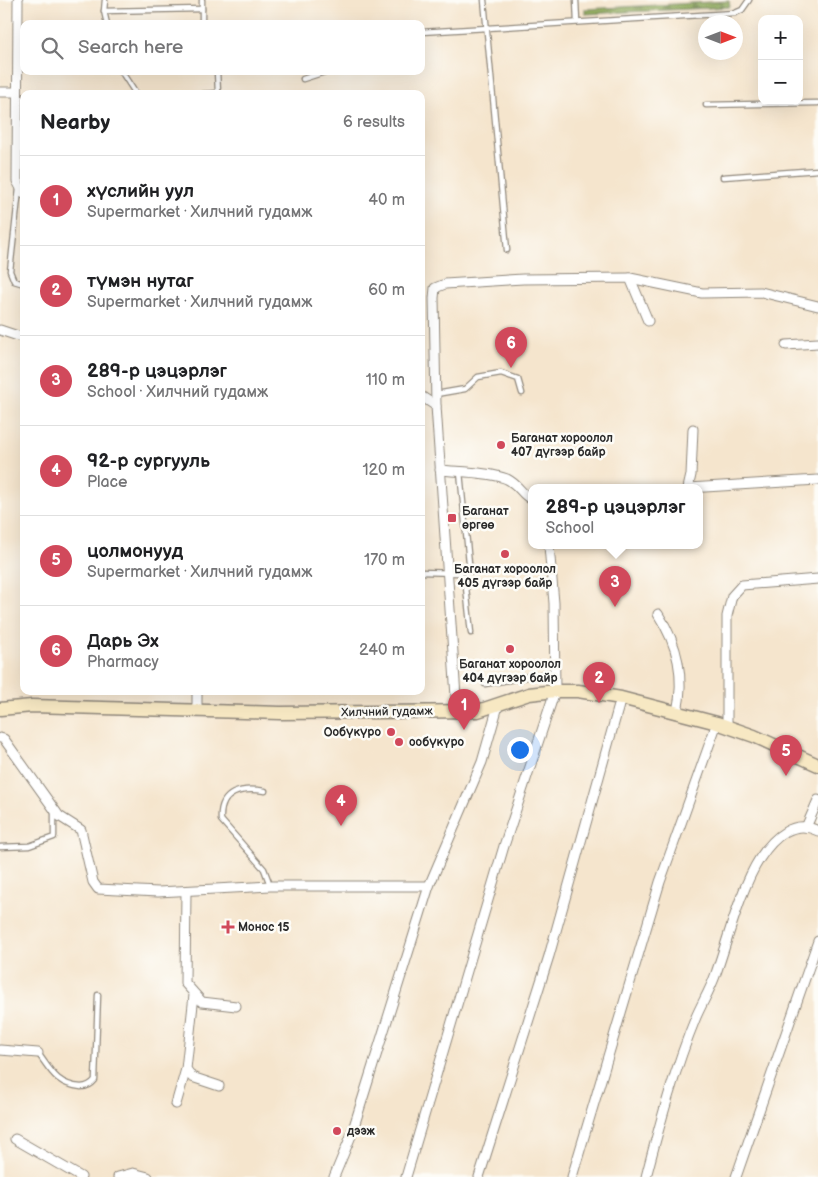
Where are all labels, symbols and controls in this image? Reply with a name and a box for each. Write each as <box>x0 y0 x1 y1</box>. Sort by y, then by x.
north arrow <box>698 15 743 60</box>
map controls <box>758 15 803 105</box>
button: + <box>758 15 803 60</box>
search box <box>20 20 425 75</box>
icon: search <box>38 34 66 62</box>
text: Search here <box>78 36 183 59</box>
button: − <box>758 60 803 105</box>
text: Nearby <box>40 110 110 135</box>
text: 6 results <box>343 113 405 132</box>
text: хүслийн уул <box>87 180 194 203</box>
text: 1 <box>53 191 59 210</box>
text: 40 m <box>368 191 405 210</box>
text: Supermarket · Хилчний гудамж <box>87 203 313 222</box>
text: түмэн нутаг <box>87 270 194 293</box>
text: 2 <box>51 281 61 300</box>
text: 60 m <box>368 281 405 300</box>
text: Supermarket · Хилчний гудамж <box>87 293 313 312</box>
pin: 6 <box>495 327 527 368</box>
text: 289-р цэцэрлэг <box>87 360 227 383</box>
text: 3 <box>51 371 61 390</box>
text: 110 m <box>366 371 405 390</box>
text: School · Хилчний гудамж <box>87 383 268 402</box>
place label: Баганат хороолол 407 дүгээр байр <box>511 431 613 460</box>
marker: Баганат хороолол 407 дүгээр байр <box>495 439 507 451</box>
text: 92-р сургууль <box>87 450 210 473</box>
text: 4 <box>51 461 61 480</box>
text: 120 m <box>362 461 405 480</box>
text: Place <box>87 473 128 492</box>
popup <box>528 484 703 549</box>
text: 289-р цэцэрлэг <box>545 496 686 519</box>
place label: Баганат өргөө <box>462 504 509 533</box>
marker: Баганат өргөө <box>446 512 458 524</box>
text: School <box>545 519 594 538</box>
text: цолмонууд <box>87 540 183 563</box>
marker: Баганат хороолол 405 дүгээр байр <box>499 548 511 560</box>
text: 5 <box>51 551 61 570</box>
text: 170 m <box>364 551 405 570</box>
place label: Баганат хороолол 405 дүгээр байр <box>454 562 556 591</box>
text: Supermarket · Хилчний гудамж <box>87 563 313 582</box>
pin: 3 <box>599 566 631 607</box>
text: Дарь Эх <box>87 630 159 653</box>
text: 6 <box>51 641 61 660</box>
text: 240 m <box>359 641 405 660</box>
marker: Баганат хороолол 404 дүгээр байр <box>504 643 516 655</box>
text: Pharmacy <box>87 653 159 672</box>
place label: Баганат хороолол 404 дүгээр байр <box>459 657 561 686</box>
pin: 2 <box>583 662 615 703</box>
pin: 1 <box>448 689 480 730</box>
street label: Хилчний гудамж <box>341 704 433 720</box>
place label: Ообүкүро <box>324 725 381 740</box>
marker: Ообүкүро <box>385 726 397 738</box>
place label: ообүкүро <box>409 735 465 750</box>
pin: 5 <box>770 735 802 776</box>
marker: ообүкүро <box>393 736 405 748</box>
your location <box>507 737 533 763</box>
pin: 4 <box>325 785 357 826</box>
place label: Монос 15 <box>238 920 289 935</box>
marker: Монос 15 <box>222 921 234 933</box>
place label: дээж <box>346 1124 376 1139</box>
marker: дээж <box>331 1125 343 1137</box>

